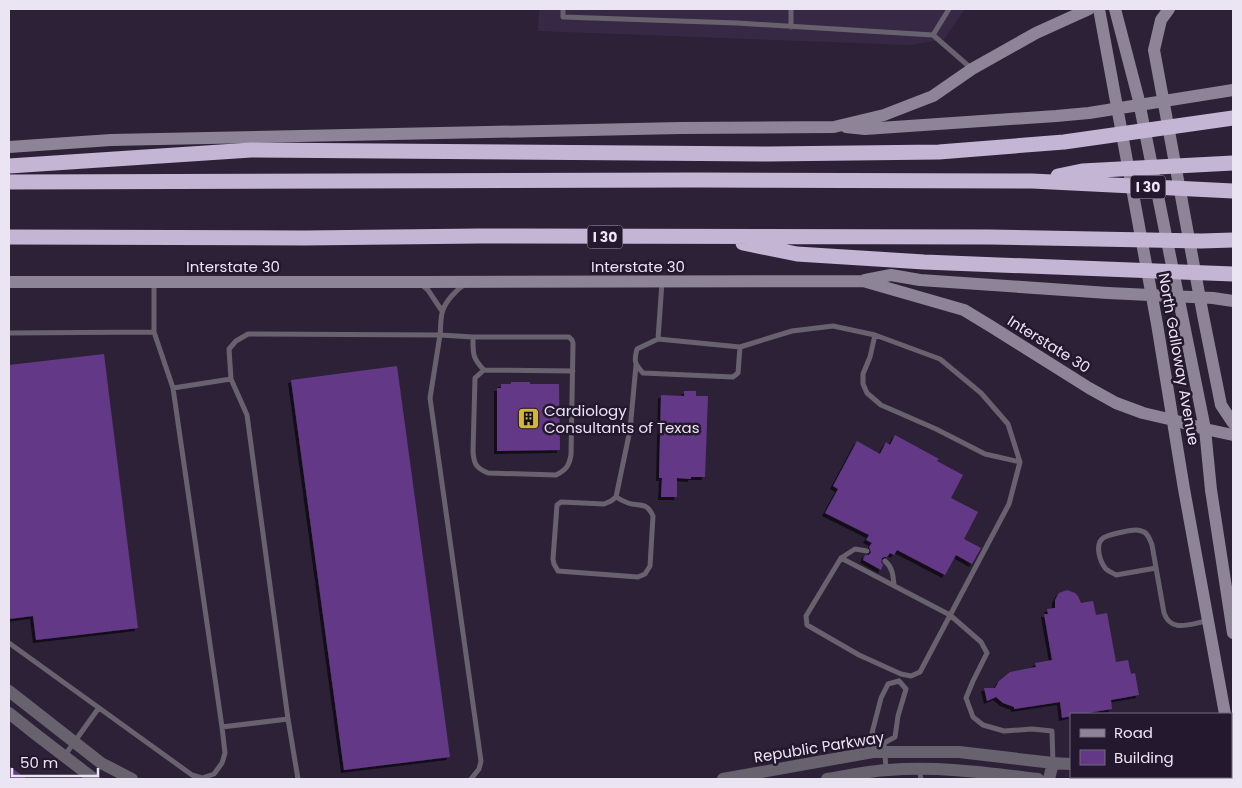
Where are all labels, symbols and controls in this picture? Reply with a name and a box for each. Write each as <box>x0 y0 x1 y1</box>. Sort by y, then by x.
road number: I 30 <box>1130 176 1166 198</box>
road number: I 30 <box>588 226 622 248</box>
street label: Interstate 30 <box>186 256 280 277</box>
street label: Interstate 30 <box>591 256 685 277</box>
street label: North Galloway Avenue <box>1153 271 1205 447</box>
street label: Interstate 30 <box>1004 310 1094 378</box>
place label: Cardiology Consultants of Texas <box>544 400 700 438</box>
building icon: Cardiology Consultants of Texas <box>516 407 540 431</box>
legend <box>1070 713 1232 778</box>
text: Road <box>1114 722 1153 743</box>
street label: Republic Parkway <box>752 726 886 768</box>
scale bar <box>12 746 99 778</box>
text: Building <box>1114 747 1174 768</box>
text: 50 m <box>20 752 58 773</box>

